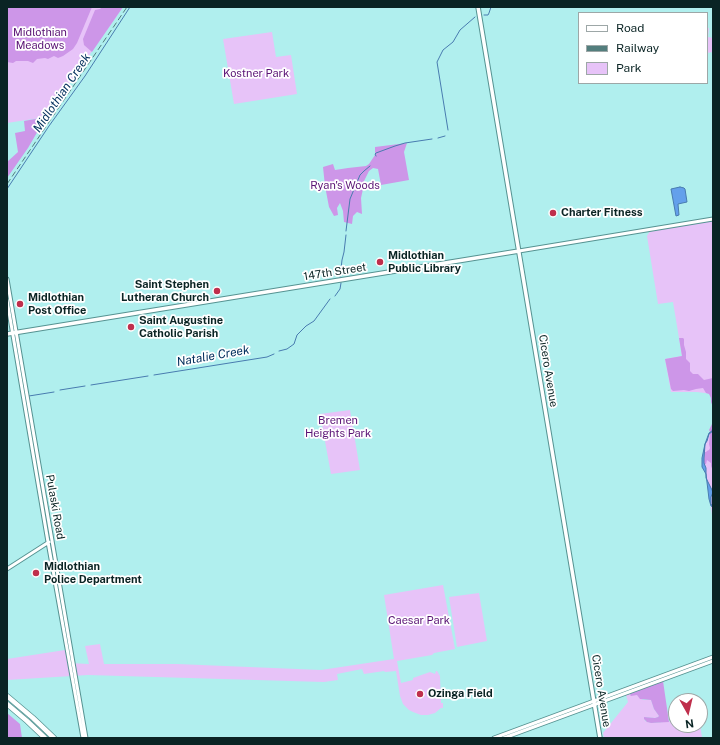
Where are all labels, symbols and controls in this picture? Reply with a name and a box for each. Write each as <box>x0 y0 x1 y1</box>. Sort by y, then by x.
legend <box>578 12 708 84</box>
text: Road <box>616 21 644 35</box>
park label: Midlothian Meadows <box>13 26 67 52</box>
text: Railway <box>616 41 659 55</box>
water label: Midlothian Creek <box>30 51 94 135</box>
text: Park <box>616 61 642 75</box>
park label: Kostner Park <box>223 67 289 81</box>
park label: Ryan's Woods <box>310 179 380 193</box>
place label: Charter Fitness <box>561 206 643 220</box>
marker: Charter Fitness <box>548 208 558 218</box>
place label: Midlothian Public Library <box>388 249 461 275</box>
marker: Midlothian Public Library <box>375 257 385 267</box>
street label: 147th Street <box>303 261 367 283</box>
place label: Saint Stephen Lutheran Church <box>121 278 209 304</box>
marker: Saint Stephen Lutheran Church <box>212 286 222 296</box>
place label: Midlothian Post Office <box>28 291 86 317</box>
marker: Midlothian Post Office <box>15 299 25 309</box>
place label: Saint Augustine Catholic Parish <box>139 314 223 340</box>
marker: Saint Augustine Catholic Parish <box>126 322 136 332</box>
street label: Cicero Avenue <box>536 334 560 408</box>
water label: Natalie Creek <box>176 343 250 369</box>
park label: Bremen Heights Park <box>305 414 371 440</box>
street label: Pulaski Road <box>43 473 67 541</box>
place label: Midlothian Police Department <box>44 560 142 586</box>
marker: Midlothian Police Department <box>31 568 41 578</box>
park label: Caesar Park <box>388 614 450 628</box>
street label: Cicero Avenue <box>589 654 613 728</box>
place label: Ozinga Field <box>428 687 493 701</box>
marker: Ozinga Field <box>415 689 425 699</box>
north arrow <box>668 693 708 733</box>
text: N <box>684 717 695 730</box>

